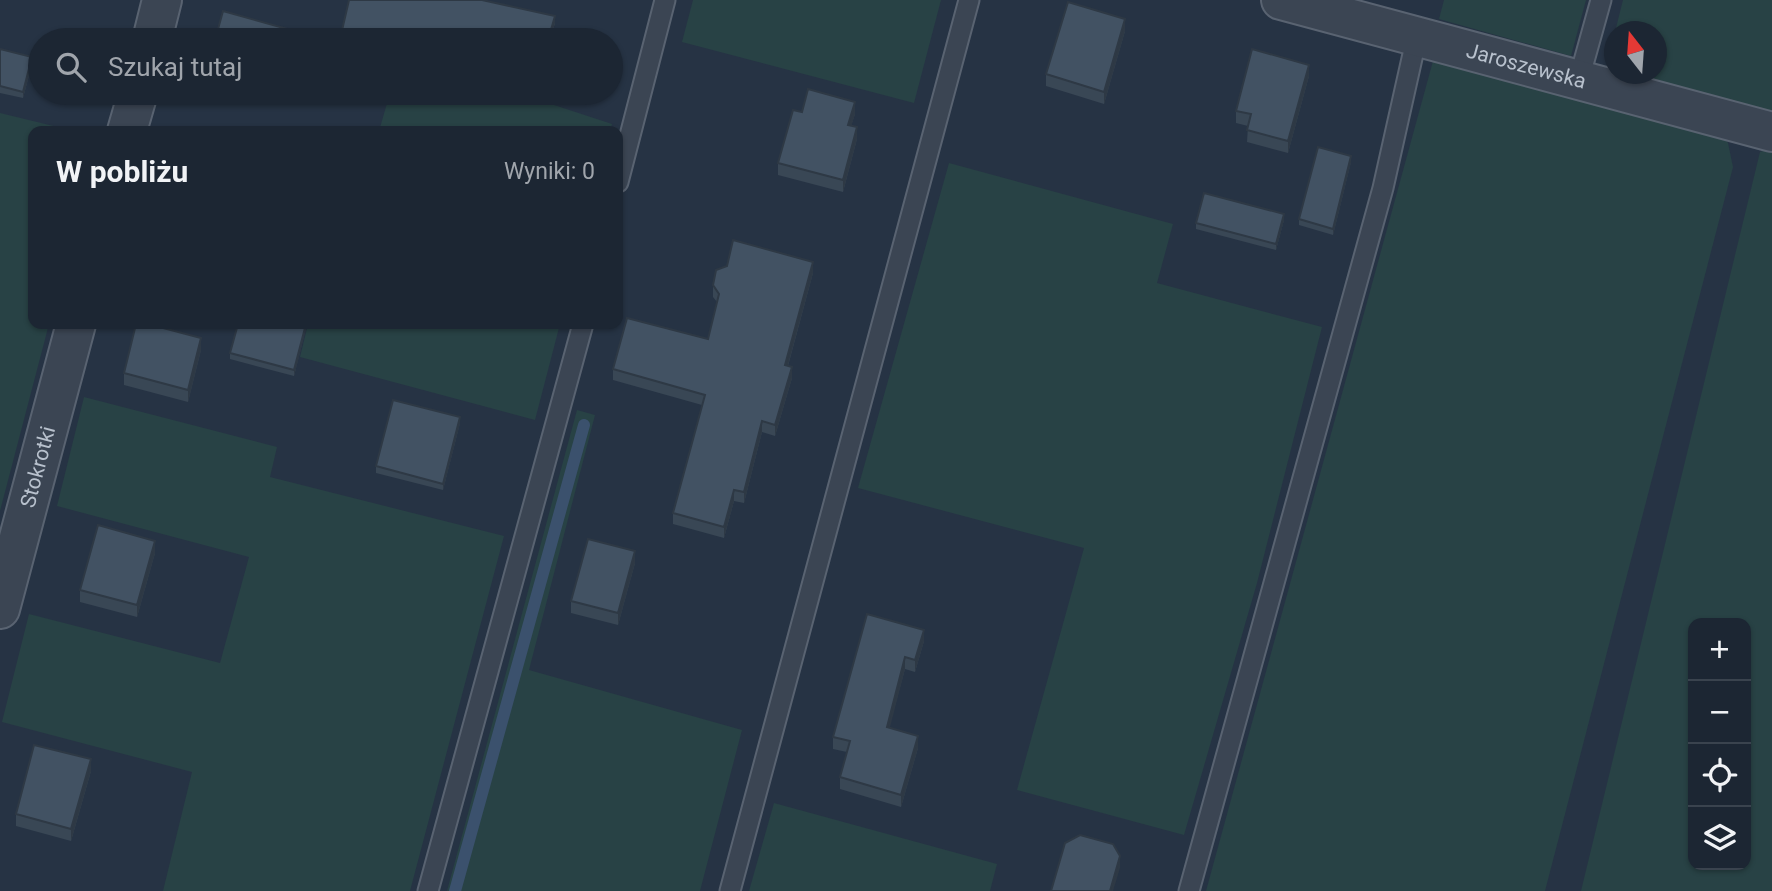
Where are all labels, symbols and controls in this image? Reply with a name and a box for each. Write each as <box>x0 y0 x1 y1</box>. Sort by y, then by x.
north arrow <box>1604 21 1667 84</box>
search box <box>28 28 623 105</box>
street label: Jaroszewska <box>1464 38 1589 93</box>
icon: search <box>52 48 90 86</box>
text: Szukaj tutaj <box>108 52 242 82</box>
text: W pobliżu <box>56 154 188 189</box>
text: Wyniki: 0 <box>504 158 595 185</box>
street label: Stokrotki <box>16 424 60 510</box>
map controls <box>1688 618 1751 870</box>
button: + <box>1688 618 1751 681</box>
button: − <box>1688 681 1751 744</box>
button: locate <box>1688 744 1751 807</box>
button: layers <box>1688 807 1751 870</box>

